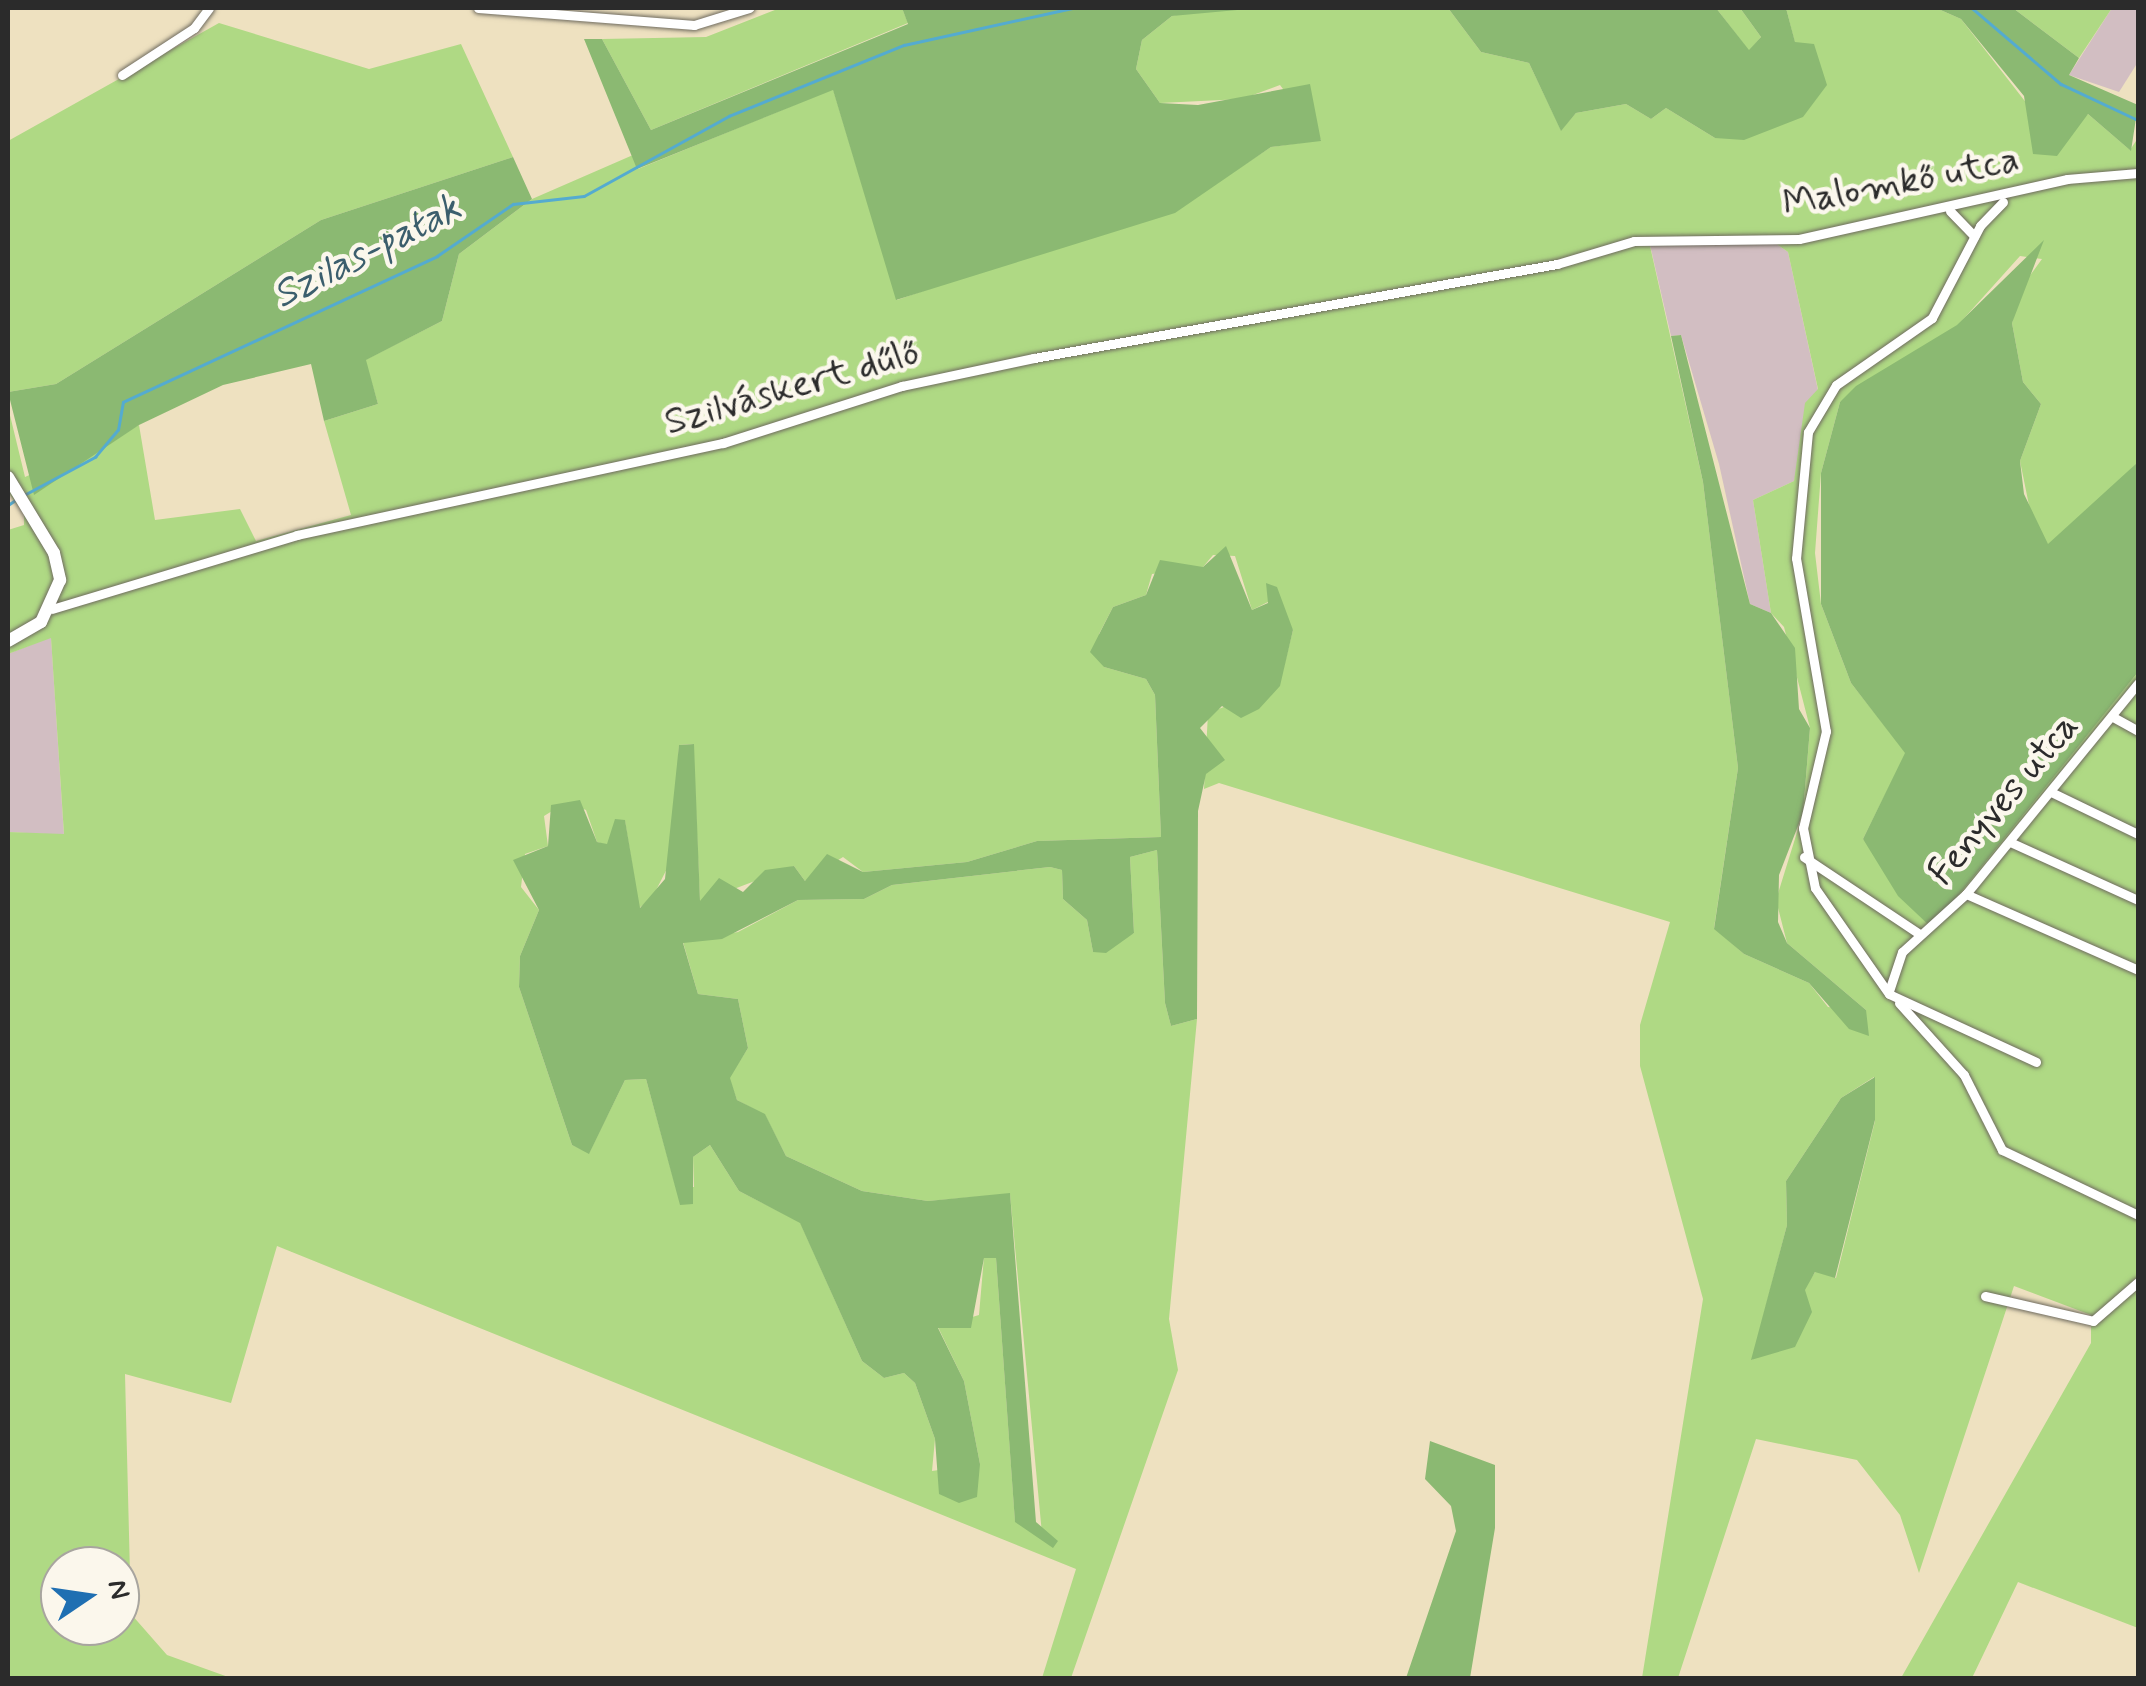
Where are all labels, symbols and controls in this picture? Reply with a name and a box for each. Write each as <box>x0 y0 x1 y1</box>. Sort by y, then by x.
street label: Malomkő utca <box>1779 138 2023 228</box>
water label: Szilas-patak <box>265 184 469 320</box>
street label: Szilváskert dűlő <box>660 330 924 446</box>
street label: Fenyves utca <box>1918 703 2090 897</box>
north arrow <box>40 1546 140 1646</box>
text: N <box>98 1576 138 1603</box>

